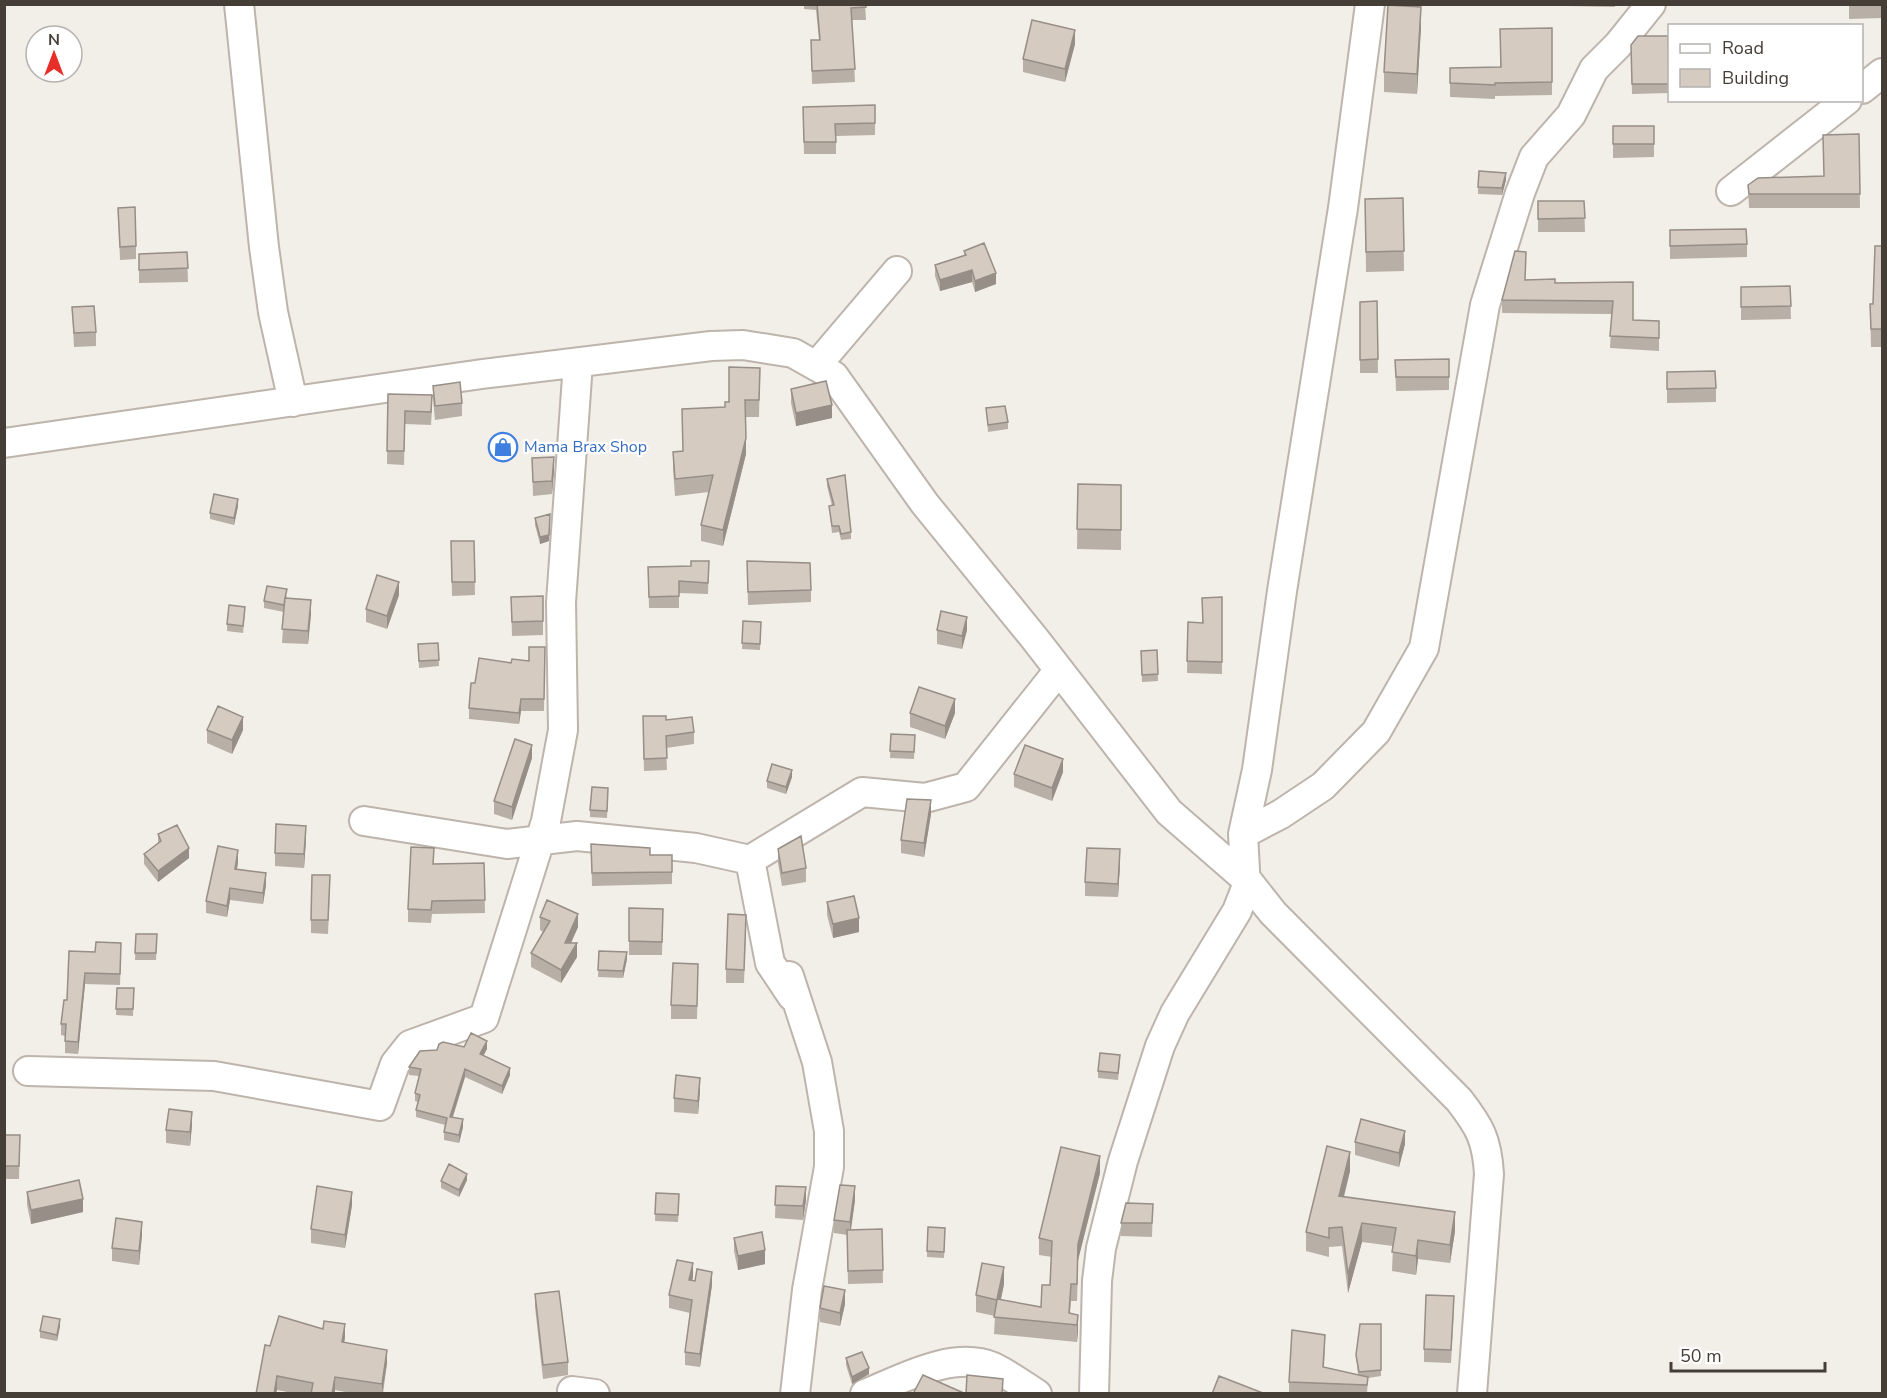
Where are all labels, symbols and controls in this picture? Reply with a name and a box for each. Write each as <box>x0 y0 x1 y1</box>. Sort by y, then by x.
north arrow <box>24 24 84 84</box>
legend <box>1668 24 1863 102</box>
text: N <box>48 29 60 51</box>
text: Road <box>1722 36 1764 60</box>
text: Building <box>1722 66 1789 90</box>
shop icon: Mama Brax Shop <box>487 431 519 463</box>
place label: Mama Brax Shop <box>524 436 647 458</box>
scale bar <box>1671 1335 1826 1373</box>
text: 50 m <box>1680 1344 1722 1368</box>

